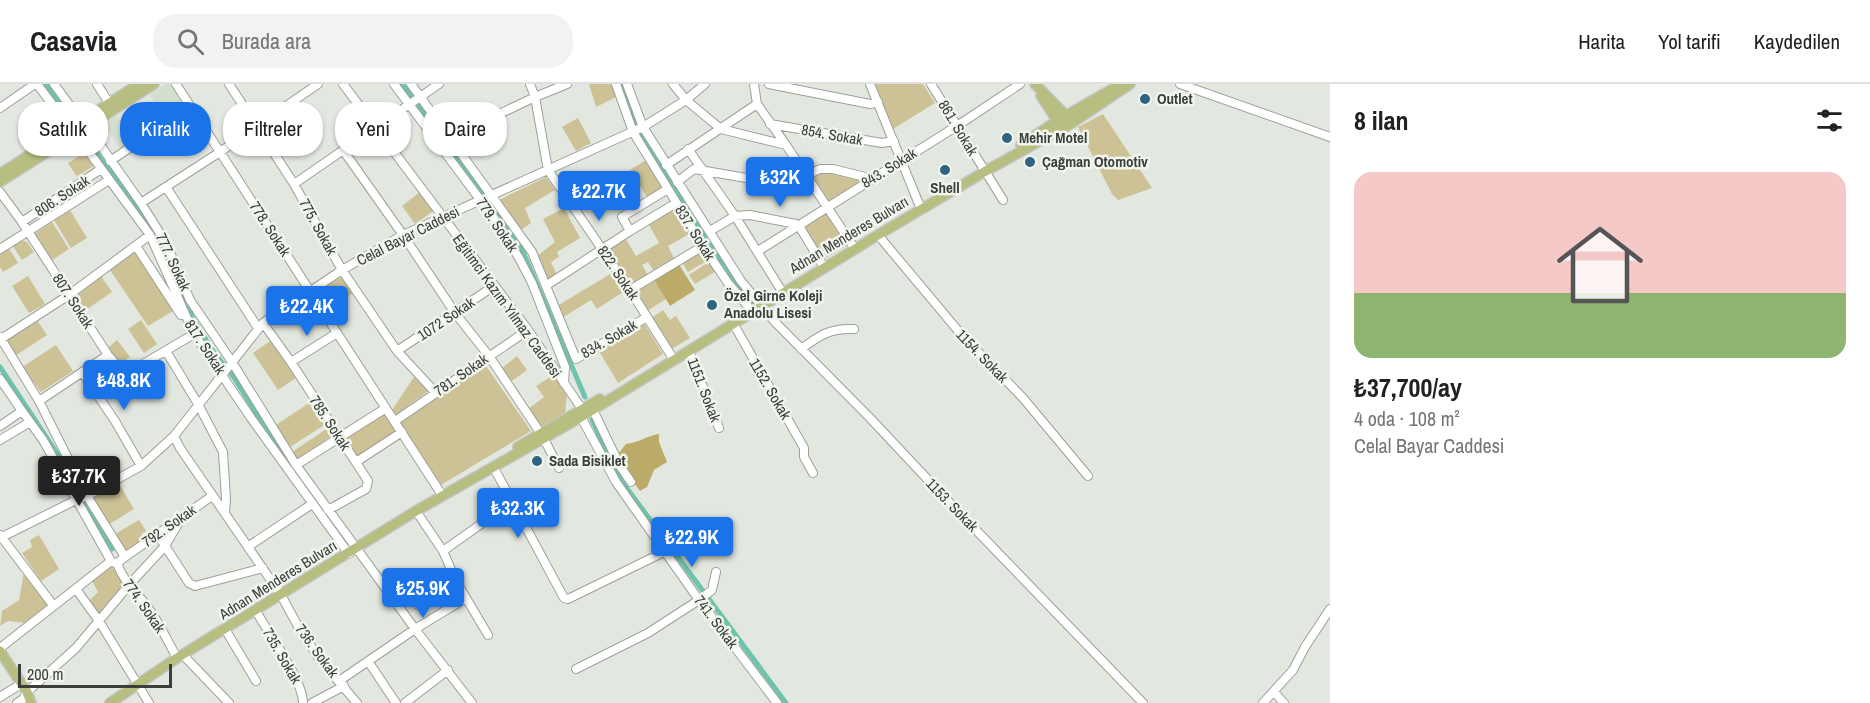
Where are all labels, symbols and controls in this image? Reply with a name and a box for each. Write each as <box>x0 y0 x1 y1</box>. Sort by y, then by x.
search box <box>153 14 573 68</box>
text: Casavia <box>30 22 117 60</box>
icon: search <box>174 25 207 58</box>
text: Burada ara <box>222 26 311 56</box>
text: Harita <box>1578 27 1625 56</box>
text: Yol tarifi <box>1658 27 1721 56</box>
text: Kaydedilen <box>1754 27 1840 56</box>
place label: Outlet <box>1157 88 1193 109</box>
marker: Outlet <box>1138 92 1152 106</box>
street label: 861. Sokak <box>934 96 984 160</box>
chip: Satılık <box>18 102 108 156</box>
chip: Kiralık <box>120 102 211 156</box>
chip: Filtreler <box>223 102 323 156</box>
chip: Yeni <box>335 102 411 156</box>
chip: Daire <box>423 102 507 156</box>
text: 8 ilan <box>1354 103 1409 138</box>
icon: filters <box>1813 104 1846 137</box>
street label: 854. Sokak <box>800 119 865 150</box>
place label: Mehir Motel <box>1019 127 1087 148</box>
marker: Mehir Motel <box>1000 131 1014 145</box>
street label: 843. Sokak <box>857 142 921 193</box>
place label: Çağman Otomotiv <box>1042 151 1148 172</box>
marker: Çağman Otomotiv <box>1023 155 1037 169</box>
pin: ₺32K <box>744 157 816 208</box>
text: ₺32K <box>760 163 800 190</box>
marker: Shell <box>938 163 952 177</box>
street label: 806. Sokak <box>30 170 94 221</box>
pin: ₺22.7K <box>550 171 648 222</box>
text: ₺22.7K <box>572 177 626 204</box>
place label: Shell <box>930 177 960 198</box>
street label: Adnan Menderes Bulvarı <box>784 191 912 279</box>
street label: 779. Sokak <box>472 193 524 257</box>
street label: 775. Sokak <box>294 195 343 260</box>
street label: 778. Sokak <box>245 197 296 261</box>
street label: Celal Bayar Caddesi <box>353 201 463 271</box>
street label: 837. Sokak <box>670 201 721 265</box>
icon: home <box>1546 211 1654 319</box>
street label: 777. Sokak <box>151 229 196 295</box>
street label: Eğitimci Kazım Yılmaz Caddesi <box>448 230 567 382</box>
street label: 822. Sokak <box>593 241 645 305</box>
street label: 807. Sokak <box>48 269 99 333</box>
place label: Özel Girne Koleji Anadolu Lisesi <box>724 285 822 323</box>
pin: ₺22.4K <box>258 286 356 337</box>
street label: 1072 Sokak <box>413 291 479 345</box>
text: ₺22.4K <box>280 292 334 319</box>
marker: Özel Girne Koleji Anadolu Lisesi <box>705 298 719 312</box>
street label: 834. Sokak <box>577 314 641 363</box>
street label: 817. Sokak <box>180 315 231 379</box>
street label: 1154. Sokak <box>951 324 1014 388</box>
street label: 781. Sokak <box>429 348 493 401</box>
street label: 1152. Sokak <box>744 354 797 424</box>
street label: 1151. Sokak <box>683 355 727 426</box>
pin: ₺48.8K <box>75 360 173 411</box>
text: ₺48.8K <box>97 366 151 393</box>
text: ₺37,700/ay <box>1354 370 1462 405</box>
street label: 785. Sokak <box>305 391 356 455</box>
text: 4 oda · 108 m² <box>1354 405 1460 432</box>
text: Celal Bayar Caddesi <box>1354 432 1504 459</box>
place label: Sada Bisiklet <box>549 450 626 471</box>
marker: Sada Bisiklet <box>530 454 544 468</box>
pin: ₺37.7K <box>30 456 128 507</box>
text: ₺37.7K <box>52 462 106 489</box>
street label: 1153. Sokak <box>921 473 984 537</box>
pin: ₺32.3K <box>469 488 567 539</box>
text: ₺32.3K <box>491 494 545 521</box>
street label: 792. Sokak <box>137 499 201 552</box>
pin: ₺22.9K <box>643 517 741 568</box>
text: ₺22.9K <box>665 523 719 550</box>
street label: Adnan Menderes Bulvarı <box>214 535 341 625</box>
pin: ₺25.9K <box>374 568 472 619</box>
street label: 774. Sokak <box>118 574 171 638</box>
text: ₺25.9K <box>396 574 450 601</box>
street label: 741. Sokak <box>689 591 744 653</box>
street label: 736. Sokak <box>291 620 344 682</box>
street label: 735. Sokak <box>258 624 307 688</box>
scale bar <box>18 661 172 688</box>
text: 200 m <box>27 663 63 685</box>

